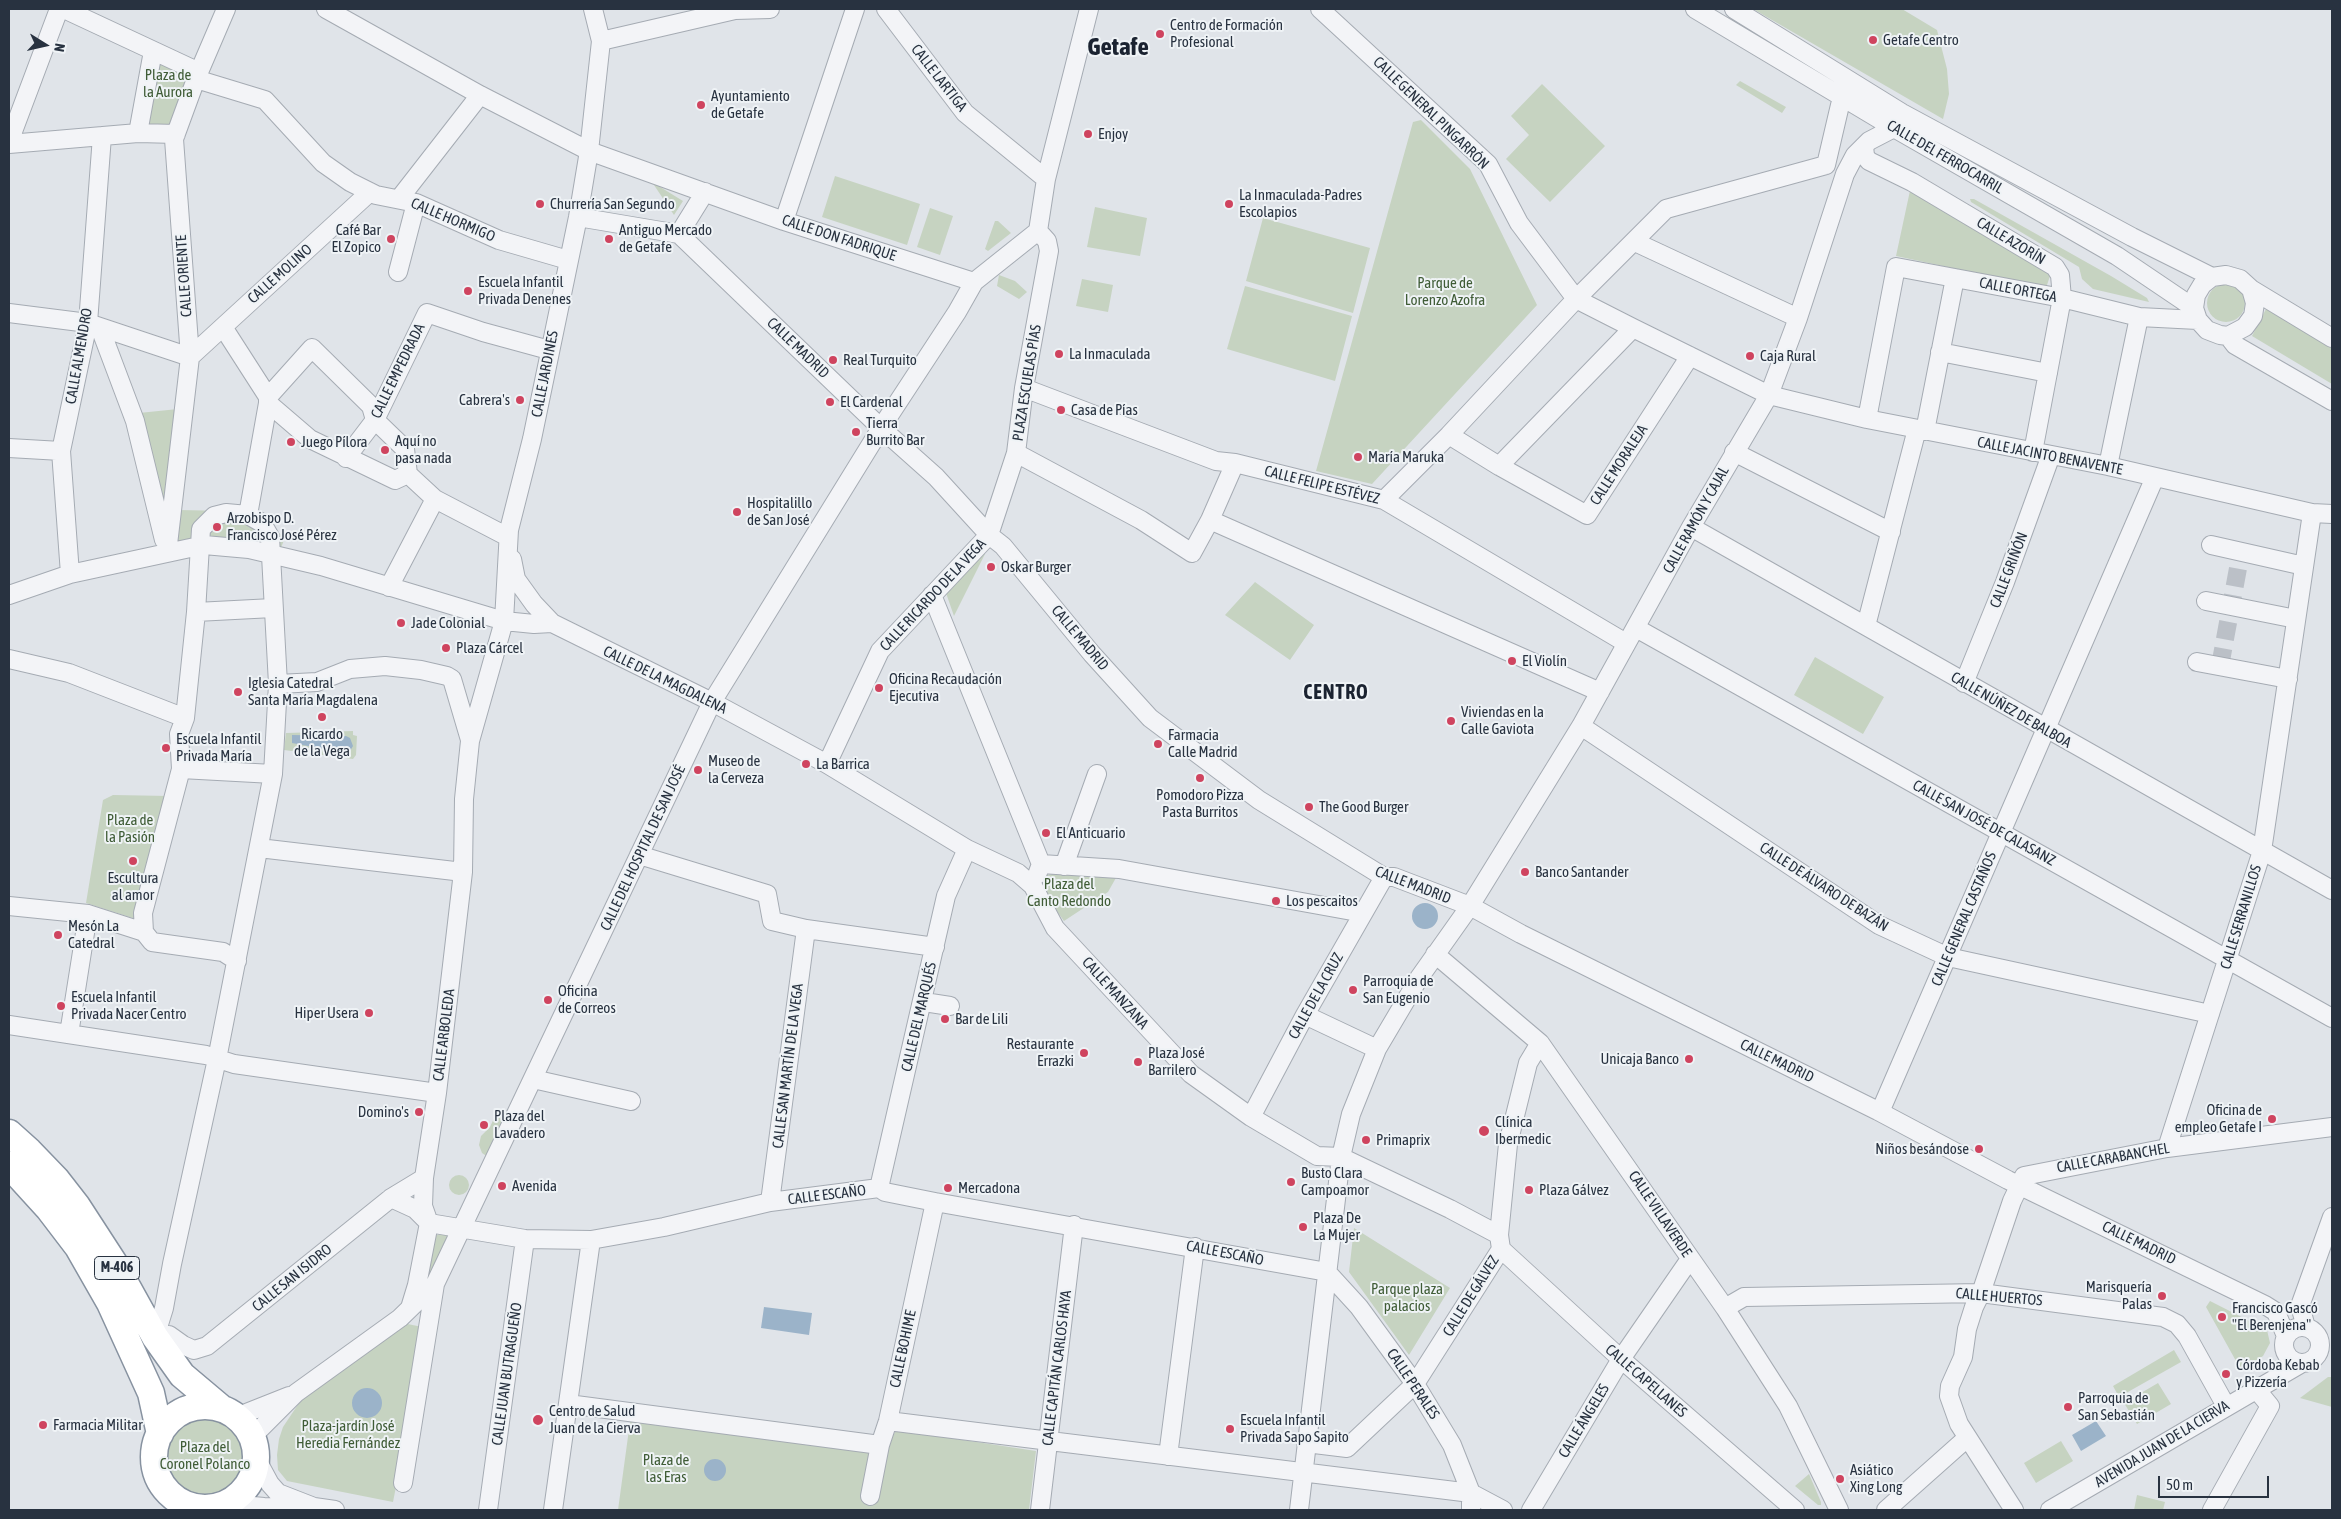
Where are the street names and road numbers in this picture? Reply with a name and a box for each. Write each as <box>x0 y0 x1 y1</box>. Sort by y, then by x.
street label: CALLE LARTIGA <box>907 41 971 115</box>
street label: CALLE GENERAL PINGARRÓN <box>1369 53 1493 173</box>
street label: CALLE DEL FERROCARRIL <box>1884 116 2006 198</box>
street label: CALLE HORMIGO <box>408 194 498 246</box>
street label: CALLE DON FADRIQUE <box>780 211 898 265</box>
street label: CALLE AZORÍN <box>1973 213 2049 269</box>
street label: CALLE ORIENTE <box>172 234 196 318</box>
street label: CALLE MOLINO <box>244 240 316 308</box>
street label: CALLE ORTEGA <box>1978 274 2058 306</box>
street label: CALLE ALMENDRO <box>62 307 96 405</box>
street label: CALLE MADRID <box>763 314 833 382</box>
street label: CALLE EMPEDRADA <box>367 321 429 421</box>
street label: PLAZA ESCUELAS PÍAS <box>1009 323 1045 443</box>
street label: CALLE JARDINES <box>528 329 562 419</box>
street label: CALLE MORALEJA <box>1586 421 1652 509</box>
street label: CALLE JACINTO BENAVENTE <box>1976 433 2124 479</box>
street label: CALLE FELIPE ESTÉVEZ <box>1262 462 1382 508</box>
street label: CALLE RAMÓN Y CAJAL <box>1659 463 1733 577</box>
street label: CALLE GRIÑÓN <box>1986 529 2032 611</box>
street label: CALLE RICARDO DE LA VEGA <box>876 535 990 655</box>
street label: CALLE MADRID <box>1047 602 1113 674</box>
street label: CALLE DE LA MAGDALENA <box>600 642 730 718</box>
street label: CALLE NÚÑEZ DE BALBOA <box>1948 668 2074 752</box>
street label: CALLE DEL HOSPITAL DE SAN JOSÉ <box>597 762 689 934</box>
street label: CALLE SAN JOSÉ DE CALASANZ <box>1910 776 2058 870</box>
street label: CALLE DE ÁLVARO DE BAZÁN <box>1756 839 1892 935</box>
street label: CALLE GENERAL CASTAÑOS <box>1928 849 2000 989</box>
street label: CALLE MADRID <box>1373 862 1453 908</box>
street label: CALLE SERRANILLOS <box>2217 863 2265 971</box>
street label: CALLE DE LA CRUZ <box>1285 950 1347 1042</box>
street label: CALLE MANZANA <box>1078 953 1152 1033</box>
street label: CALLE DEL MARQUÉS <box>898 960 940 1074</box>
street label: CALLE SAN MARTÍN DE LA VEGA <box>769 983 807 1149</box>
street label: CALLE ARBOLEDA <box>429 988 459 1082</box>
street label: CALLE MADRID <box>1737 1035 1817 1087</box>
street label: CALLE CARABANCHEL <box>2055 1139 2171 1177</box>
street label: CALLE VILLAVERDE <box>1625 1168 1695 1260</box>
street label: CALLE ESCAÑO <box>787 1181 867 1209</box>
street label: CALLE MADRID <box>2099 1217 2179 1269</box>
street label: CALLE ESCAÑO <box>1185 1237 1265 1269</box>
street label: CALLE SAN ISIDRO <box>249 1240 335 1316</box>
street label: CALLE DE GÁLVEZ <box>1439 1252 1503 1340</box>
road number: M-406 <box>94 1256 140 1280</box>
street label: CALLE HUERTOS <box>1955 1284 2043 1310</box>
street label: CALLE CAPITÁN CARLOS HAYA <box>1039 1289 1075 1447</box>
street label: CALLE JUAN BUTRAGUEÑO <box>488 1301 526 1447</box>
street label: CALLE BOHIME <box>886 1308 920 1390</box>
street label: CALLE CAPELLANES <box>1601 1341 1691 1421</box>
street label: CALLE PERALES <box>1383 1345 1443 1423</box>
street label: CALLE ÁNGELES <box>1555 1381 1613 1461</box>
street label: AVENIDA JUAN DE LA CIERVA <box>2091 1397 2233 1491</box>

